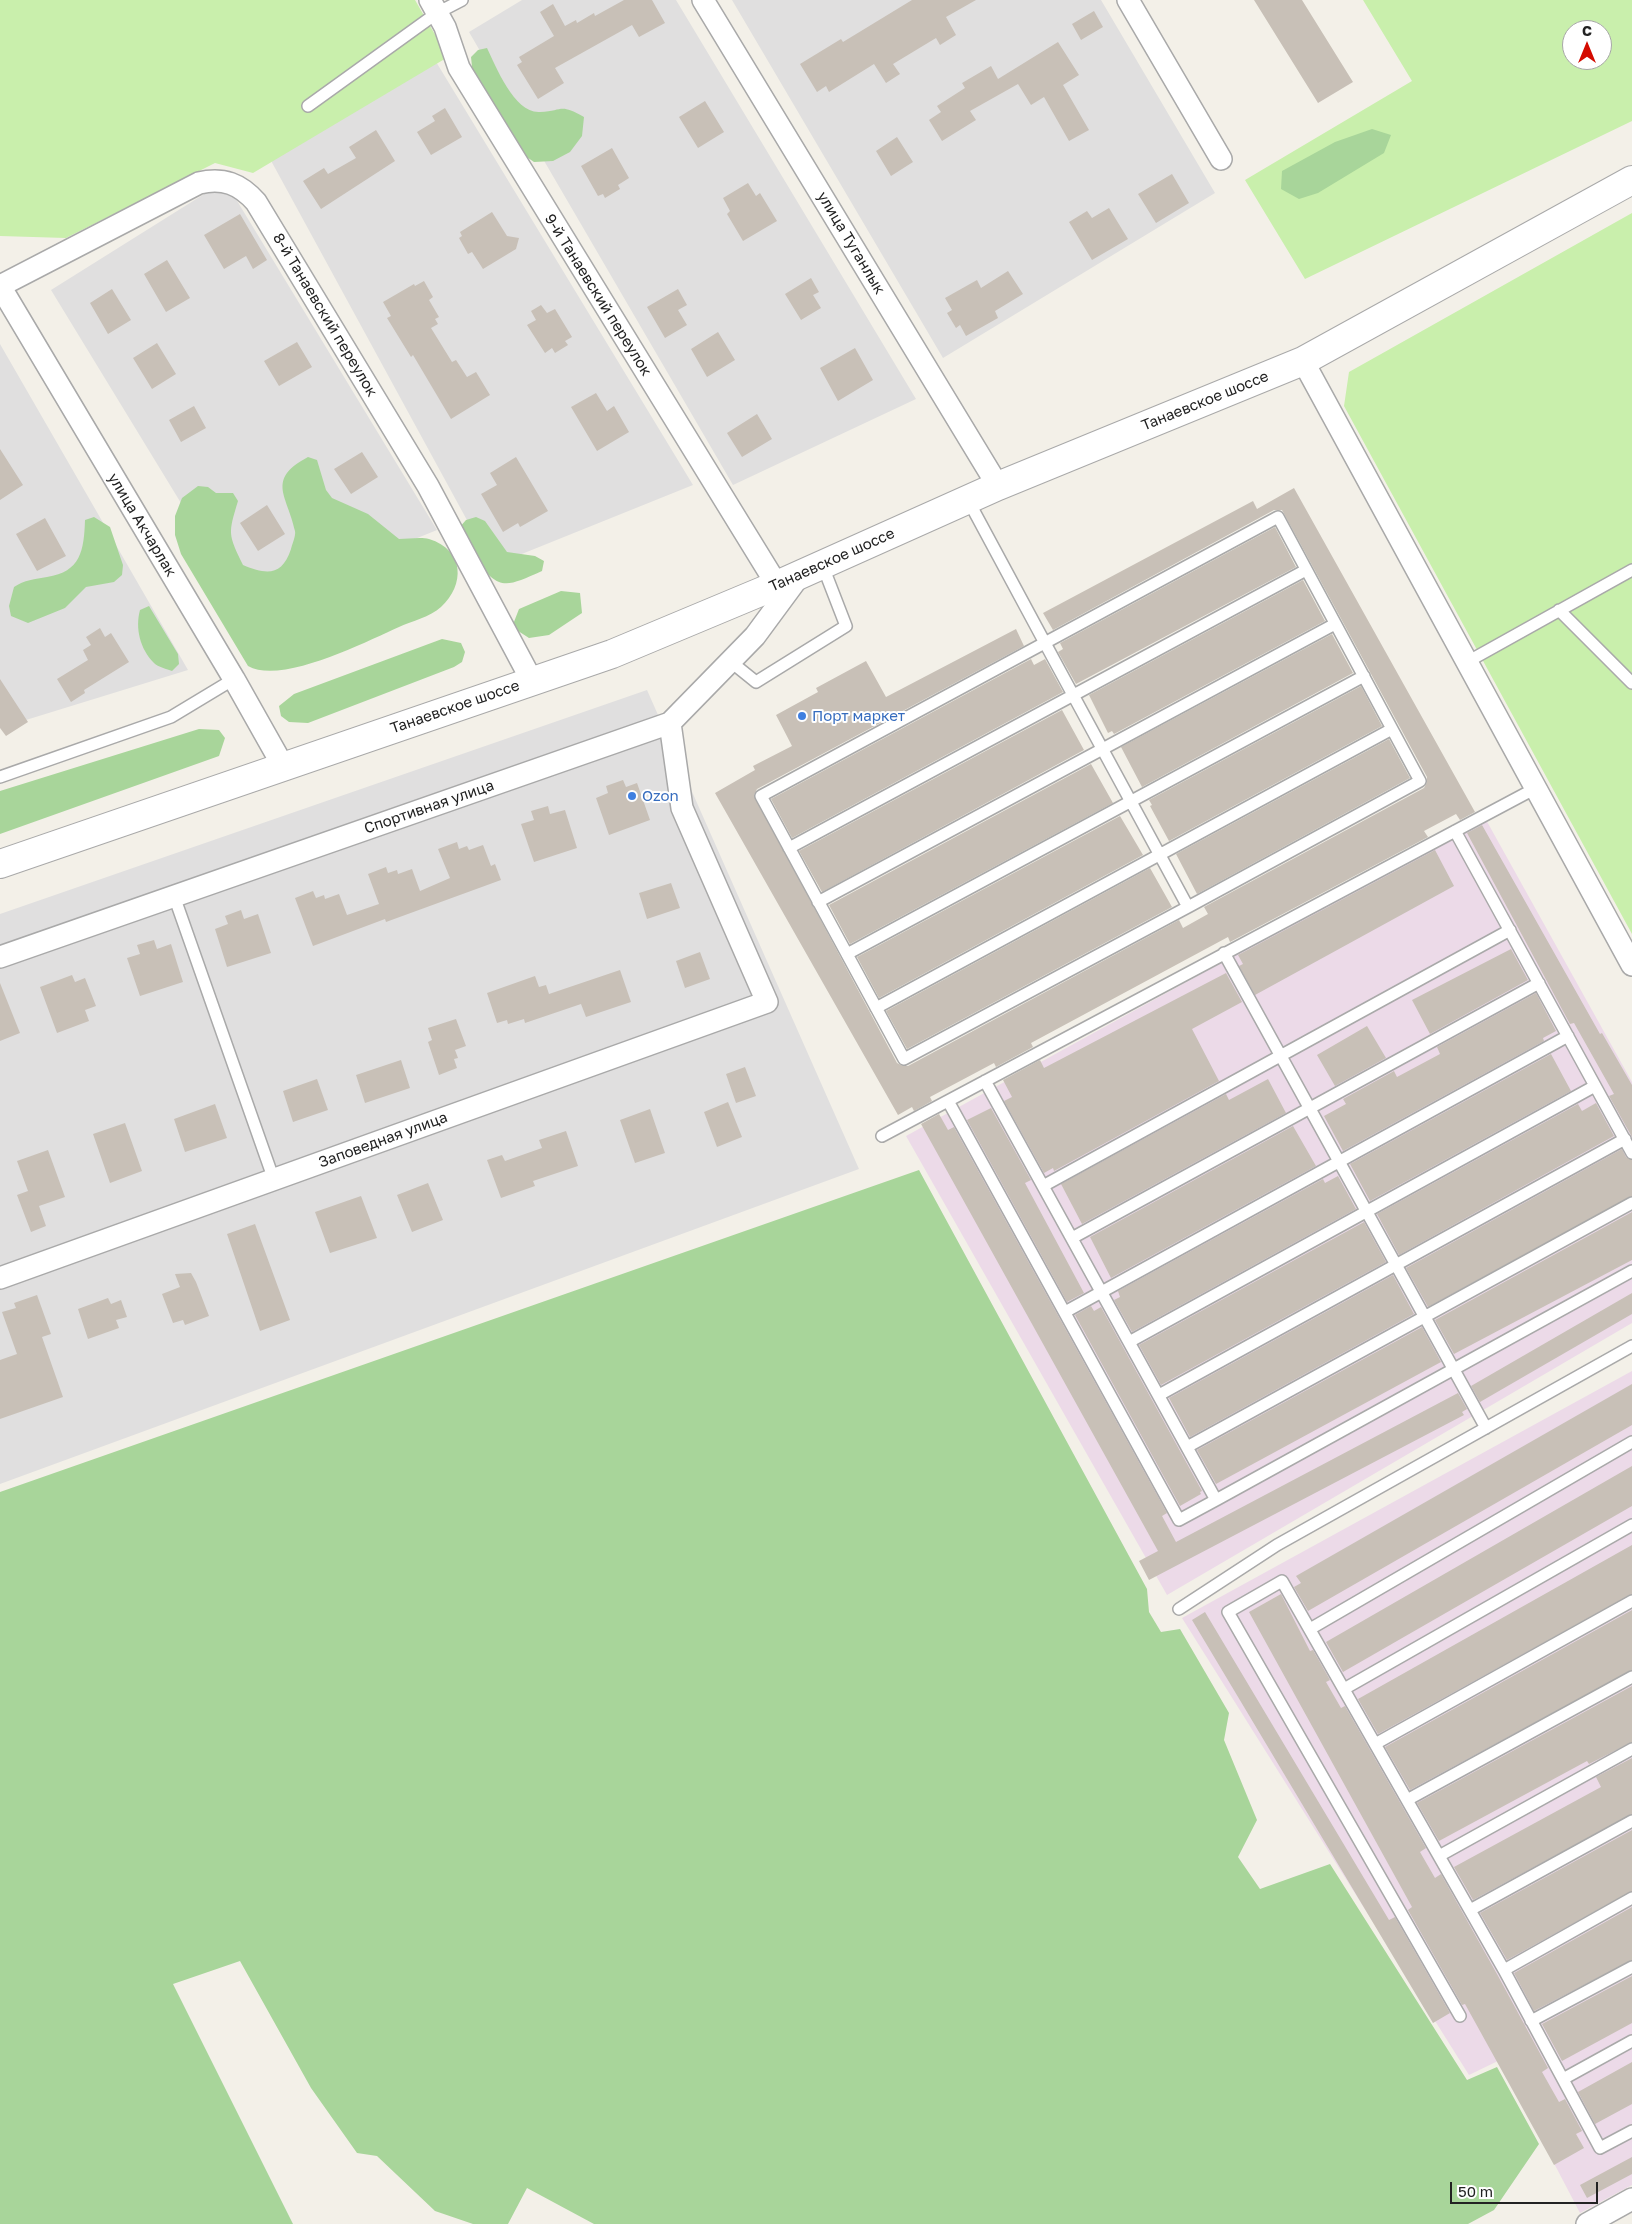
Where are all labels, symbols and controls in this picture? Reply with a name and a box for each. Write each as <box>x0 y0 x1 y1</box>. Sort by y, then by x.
north arrow <box>1562 20 1612 70</box>
text: С <box>1582 22 1592 39</box>
street label: улица Туганлык <box>813 188 889 298</box>
street label: 9-й Танаевский переулок <box>541 211 655 379</box>
street label: 8-й Танаевский переулок <box>269 230 381 400</box>
street label: Танаевское шоссе <box>1139 367 1271 435</box>
street label: улица Акчарлак <box>104 470 180 580</box>
street label: Танаевское шоссе <box>767 524 897 596</box>
street label: Танаевское шоссе <box>388 676 522 738</box>
place label: Порт маркет <box>812 707 905 725</box>
marker: Порт маркет <box>796 710 808 722</box>
street label: Спортивная улица <box>362 776 496 838</box>
place label: Ozon <box>642 787 679 805</box>
marker: Ozon <box>626 790 638 802</box>
street label: Заповедная улица <box>316 1108 450 1172</box>
scale bar <box>1452 2172 1600 2204</box>
text: 50 m <box>1458 2182 1493 2200</box>

